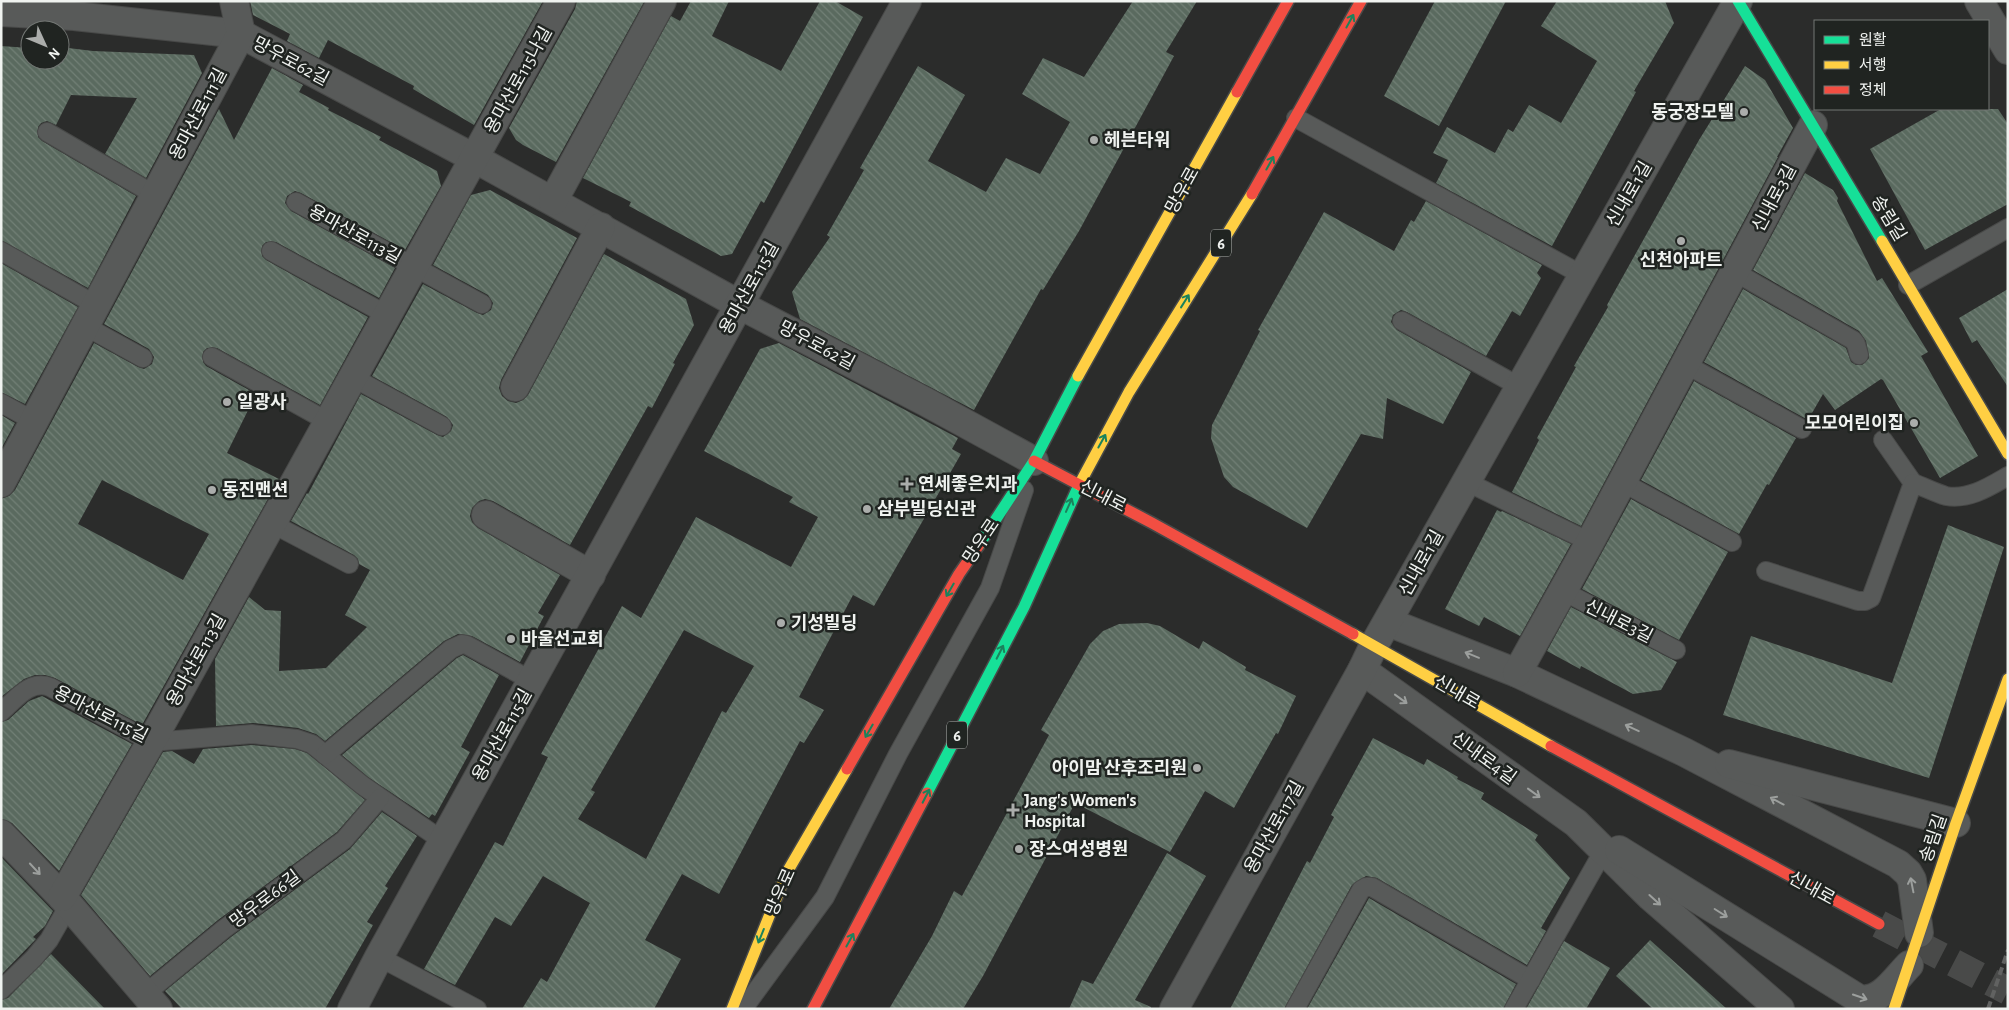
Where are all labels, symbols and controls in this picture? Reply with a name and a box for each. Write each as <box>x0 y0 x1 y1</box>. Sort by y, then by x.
one-way arrow <box>1345 14 1355 29</box>
north arrow <box>20 20 70 70</box>
legend <box>1814 20 1989 110</box>
street label: 용마산로115나길 <box>481 23 556 137</box>
text: 원활 <box>1859 32 1887 48</box>
street label: 망우로62길 <box>250 33 332 89</box>
text: N <box>45 45 62 62</box>
text: 서행 <box>1859 57 1887 73</box>
street label: 용마산로111길 <box>166 65 231 163</box>
text: 정체 <box>1859 82 1887 98</box>
place label: 동궁장모텔 <box>1651 103 1734 122</box>
marker: 동궁장모텔 <box>1738 106 1750 118</box>
place label: 헤븐타워 <box>1104 131 1170 150</box>
marker: 헤븐타워 <box>1088 134 1100 146</box>
one-way arrow <box>1266 156 1276 170</box>
street label: 신내로1길 <box>1603 158 1656 230</box>
street label: 신내로3길 <box>1749 161 1800 235</box>
street label: 망우로 <box>1161 163 1203 217</box>
street label: 송림길 <box>1868 192 1910 244</box>
street label: 용마산로113길 <box>305 201 404 268</box>
road number: 6 <box>1211 230 1231 256</box>
marker: 신천아파트 <box>1675 235 1687 247</box>
street label: 용마산로115길 <box>716 239 783 338</box>
place label: 신천아파트 <box>1640 250 1722 270</box>
one-way arrow <box>1181 295 1191 309</box>
street label: 망우로62길 <box>776 317 858 373</box>
place label: 일광사 <box>237 393 287 412</box>
marker: 일광사 <box>221 396 233 408</box>
place label: 모모어린이집 <box>1805 414 1904 433</box>
marker: 모모어린이집 <box>1908 417 1920 429</box>
one-way arrow <box>1098 434 1107 449</box>
place label: 연세좋은치과 <box>918 475 1018 494</box>
marker: 연세좋은치과 <box>900 477 914 491</box>
street label: 신내로 <box>1076 477 1129 516</box>
place label: 동진맨션 <box>222 481 288 500</box>
marker: 동진맨션 <box>206 484 218 496</box>
one-way arrow <box>1065 498 1075 513</box>
place label: 삼부빌딩신관 <box>877 500 977 519</box>
marker: 삼부빌딩신관 <box>861 503 873 515</box>
street label: 망우로 <box>959 515 1003 567</box>
street label: 신내로1길 <box>1396 527 1447 600</box>
one-way arrow <box>945 582 954 597</box>
street label: 신내로3길 <box>1582 596 1656 647</box>
street label: 용마산로113길 <box>163 611 230 710</box>
place label: 기성빌딩 <box>791 614 857 633</box>
marker: 기성빌딩 <box>775 617 787 629</box>
place label: 바울선교회 <box>521 630 604 649</box>
marker: 바울선교회 <box>505 633 517 645</box>
one-way arrow <box>996 645 1005 660</box>
one-way arrow <box>1465 650 1480 659</box>
street label: 신내로 <box>1430 672 1483 713</box>
street label: 용마산로115길 <box>51 683 151 746</box>
street label: 용마산로115길 <box>469 686 536 785</box>
one-way arrow <box>1394 693 1407 704</box>
road number: 6 <box>947 722 967 748</box>
one-way arrow <box>1625 722 1640 732</box>
one-way arrow <box>863 723 873 737</box>
street label: 신내로4길 <box>1448 729 1520 788</box>
place label: 아이맘 산후조리원 <box>1052 759 1187 778</box>
marker: 아이맘 산후조리원 <box>1191 762 1203 774</box>
street label: 용마산로117길 <box>1241 778 1308 877</box>
one-way arrow <box>1526 788 1540 798</box>
one-way arrow <box>921 789 931 804</box>
place label: Jang's Women's Hospital <box>1024 792 1136 831</box>
one-way arrow <box>1770 796 1785 806</box>
marker: Jang's Women's Hospital <box>1006 803 1020 817</box>
street label: 송림길 <box>1916 812 1951 865</box>
place label: 장스여성병원 <box>1029 840 1128 859</box>
marker: 장스여성병원 <box>1013 843 1025 855</box>
one-way arrow <box>29 863 41 875</box>
street label: 망우로 <box>761 865 799 919</box>
street label: 망우로66길 <box>226 866 304 932</box>
street label: 신내로 <box>1785 868 1838 909</box>
one-way arrow <box>1907 877 1916 893</box>
one-way arrow <box>1648 894 1661 906</box>
one-way arrow <box>1714 909 1728 919</box>
one-way arrow <box>756 928 765 943</box>
one-way arrow <box>846 933 855 948</box>
one-way arrow <box>1852 993 1867 1002</box>

